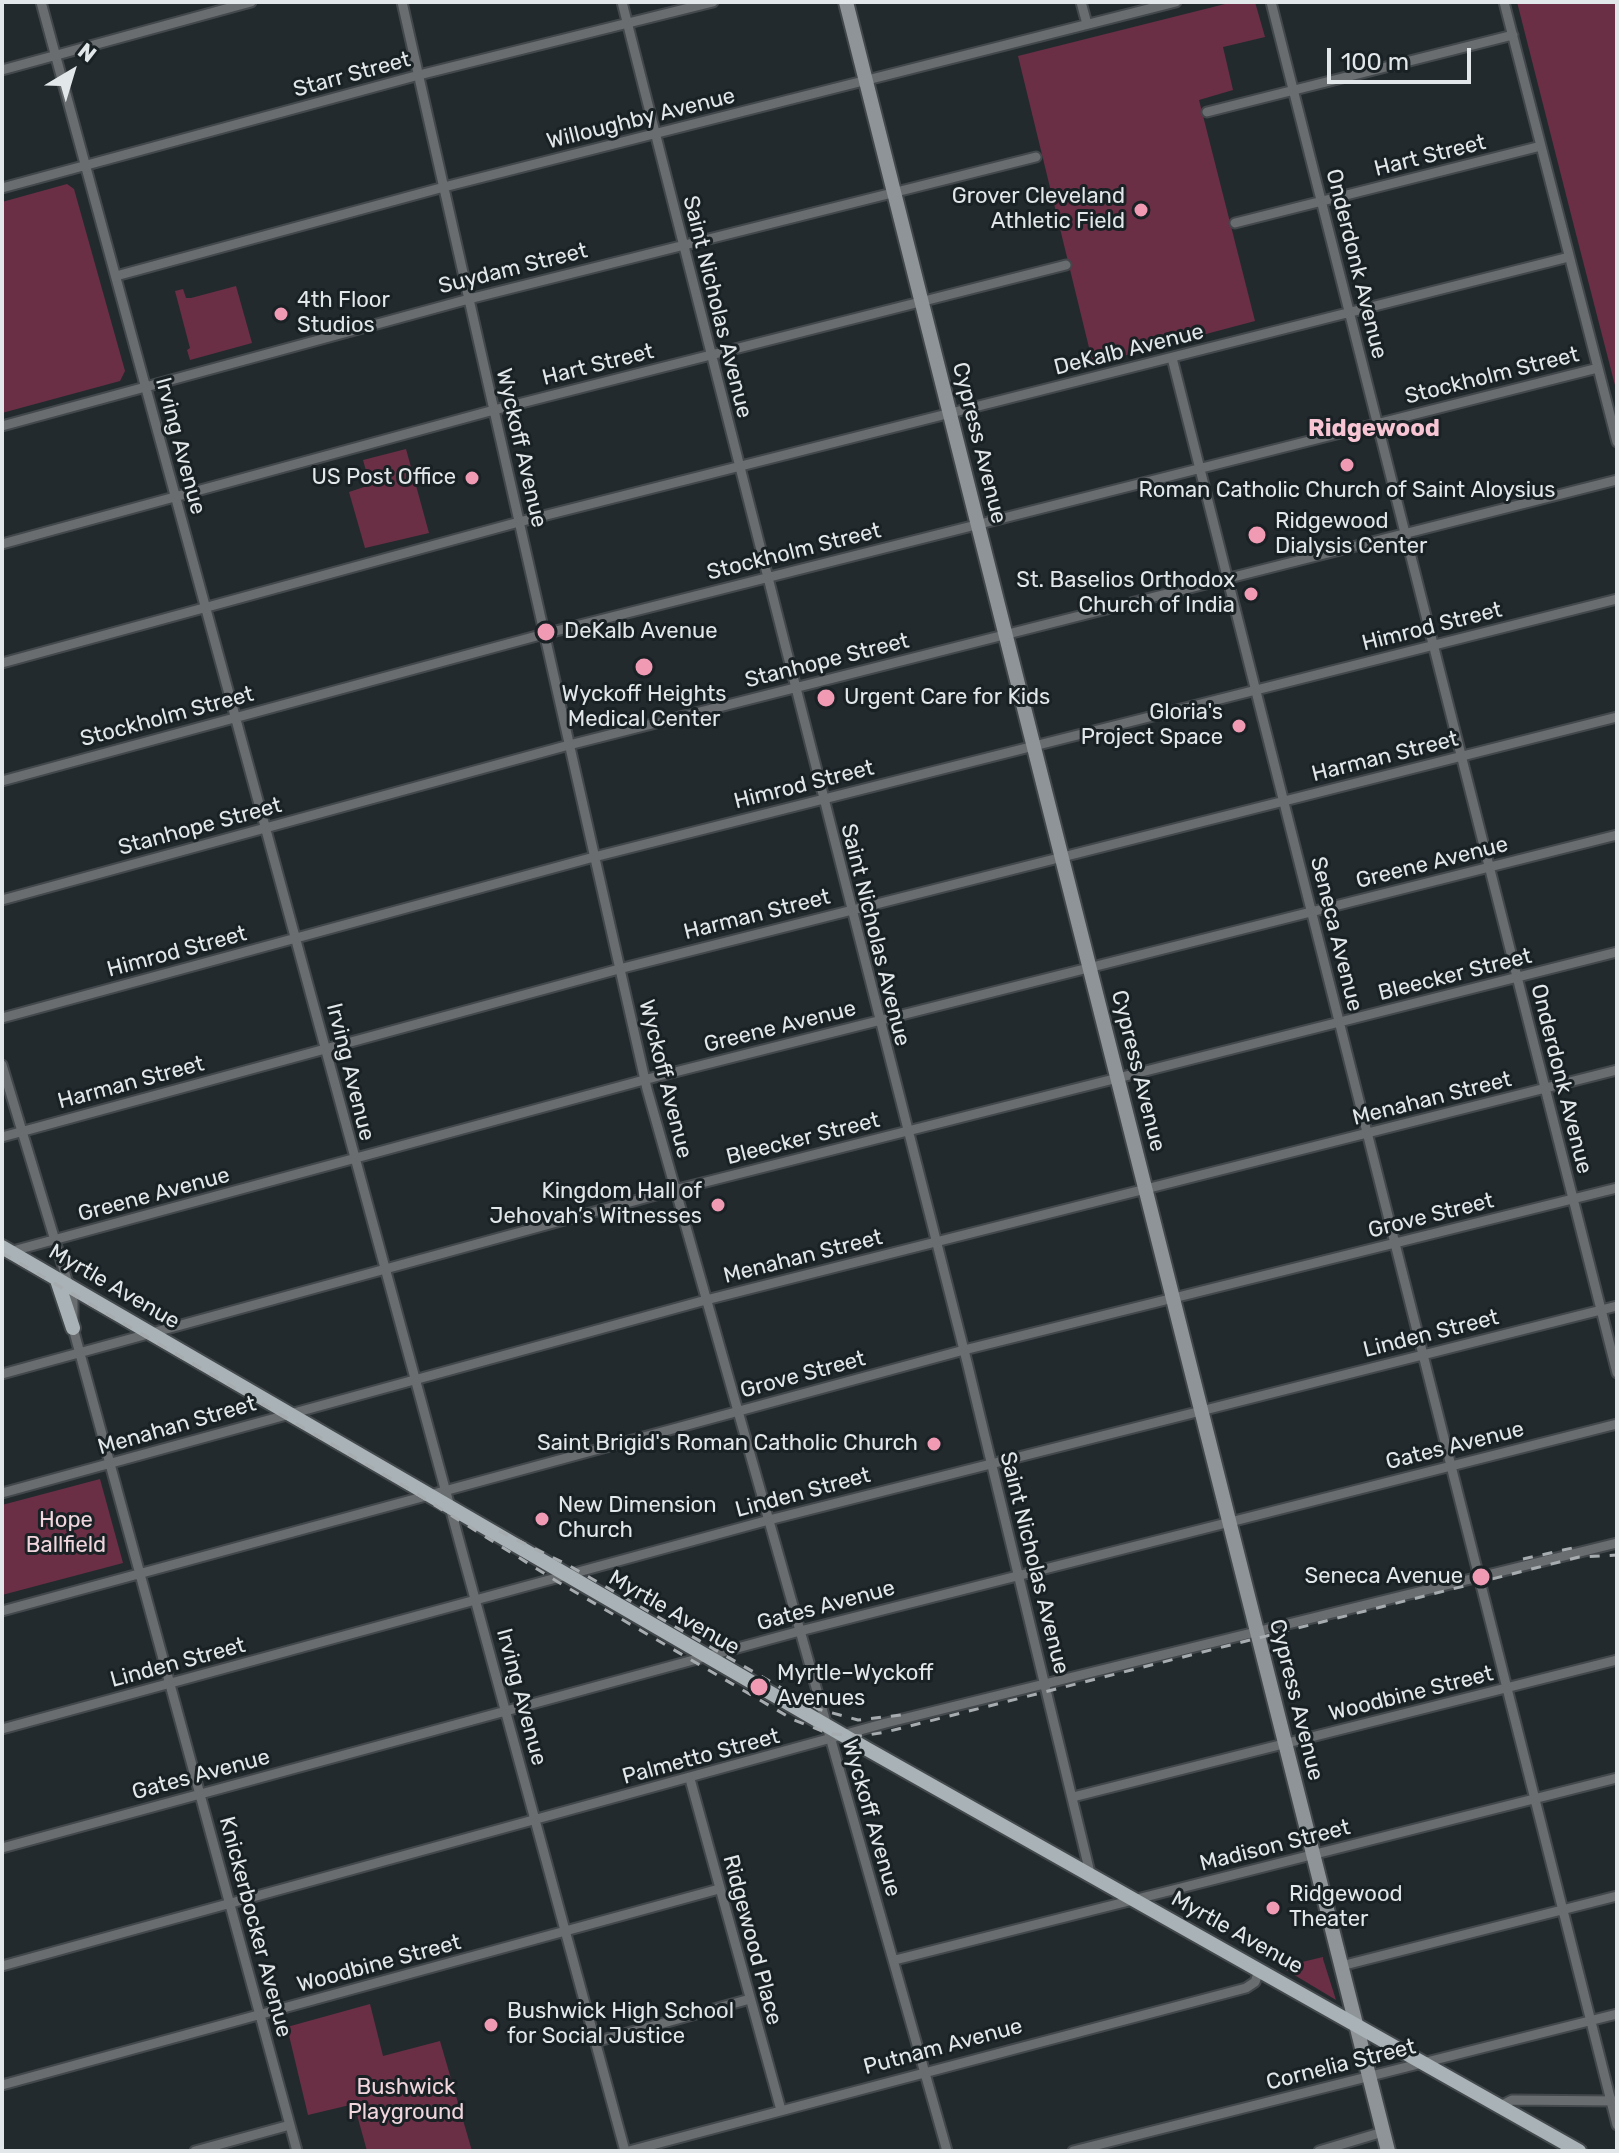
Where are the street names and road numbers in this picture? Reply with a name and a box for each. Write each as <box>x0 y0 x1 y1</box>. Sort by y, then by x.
street label: Starr Street <box>291 47 413 103</box>
street label: Willoughby Avenue <box>544 83 738 155</box>
street label: Hart Street <box>1372 129 1488 183</box>
street label: Onderdonk Avenue <box>1320 166 1392 362</box>
street label: Saint Nicholas Avenue <box>677 193 757 421</box>
street label: Suydam Street <box>436 238 590 300</box>
street label: DeKalb Avenue <box>1051 319 1207 381</box>
street label: Hart Street <box>540 338 656 392</box>
street label: Stockholm Street <box>1402 342 1582 410</box>
street label: Cypress Avenue <box>946 360 1012 526</box>
street label: Wyckoff Avenue <box>490 366 552 530</box>
street label: Irving Avenue <box>149 375 211 517</box>
street label: Stockholm Street <box>704 518 884 586</box>
street label: Himrod Street <box>1359 597 1505 657</box>
street label: Stanhope Street <box>742 628 912 694</box>
street label: Stockholm Street <box>77 681 257 753</box>
street label: Harman Street <box>1309 726 1461 788</box>
street label: Himrod Street <box>731 755 877 815</box>
street label: Stanhope Street <box>115 792 285 862</box>
street label: Saint Nicholas Avenue <box>835 821 915 1049</box>
street label: Greene Avenue <box>1353 831 1511 895</box>
street label: Seneca Avenue <box>1304 854 1368 1014</box>
street label: Harman Street <box>681 884 833 946</box>
street label: Himrod Street <box>104 921 250 983</box>
street label: Bleecker Street <box>1375 943 1535 1007</box>
street label: Onderdonk Avenue <box>1525 981 1597 1177</box>
street label: Cypress Avenue <box>1105 988 1171 1154</box>
street label: Greene Avenue <box>701 995 859 1059</box>
street label: Wyckoff Avenue <box>633 997 697 1161</box>
street label: Irving Avenue <box>320 1001 380 1143</box>
street label: Harman Street <box>55 1051 207 1115</box>
street label: Menahan Street <box>1350 1066 1514 1132</box>
street label: Bleecker Street <box>723 1107 883 1171</box>
street label: Greene Avenue <box>75 1162 233 1228</box>
street label: Grove Street <box>1365 1188 1497 1244</box>
street label: Menahan Street <box>721 1224 885 1290</box>
street label: Myrtle Avenue <box>44 1239 184 1335</box>
street label: Linden Street <box>1360 1304 1502 1364</box>
street label: Grove Street <box>738 1346 868 1404</box>
street label: Menahan Street <box>95 1391 259 1461</box>
street label: Gates Avenue <box>1383 1416 1527 1476</box>
street label: Saint Nicholas Avenue <box>994 1449 1074 1677</box>
street label: Linden Street <box>733 1462 873 1524</box>
street label: Myrtle Avenue <box>604 1565 744 1661</box>
street label: Gates Avenue <box>754 1575 898 1637</box>
street label: Cypress Avenue <box>1263 1617 1329 1783</box>
street label: Irving Avenue <box>490 1626 552 1768</box>
street label: Linden Street <box>108 1632 248 1694</box>
street label: Woodbine Street <box>1326 1661 1496 1727</box>
street label: Palmetto Street <box>619 1723 783 1791</box>
street label: Wyckoff Avenue <box>836 1736 906 1900</box>
street label: Gates Avenue <box>129 1744 273 1806</box>
street label: Knickerbocker Avenue <box>213 1814 297 2040</box>
street label: Madison Street <box>1197 1815 1353 1877</box>
street label: Ridgewood Place <box>717 1852 787 2028</box>
street label: Myrtle Avenue <box>1166 1886 1308 1980</box>
street label: Woodbine Street <box>294 1929 464 1999</box>
street label: Putnam Avenue <box>861 2013 1025 2081</box>
street label: Cornelia Street <box>1264 2034 1418 2096</box>

